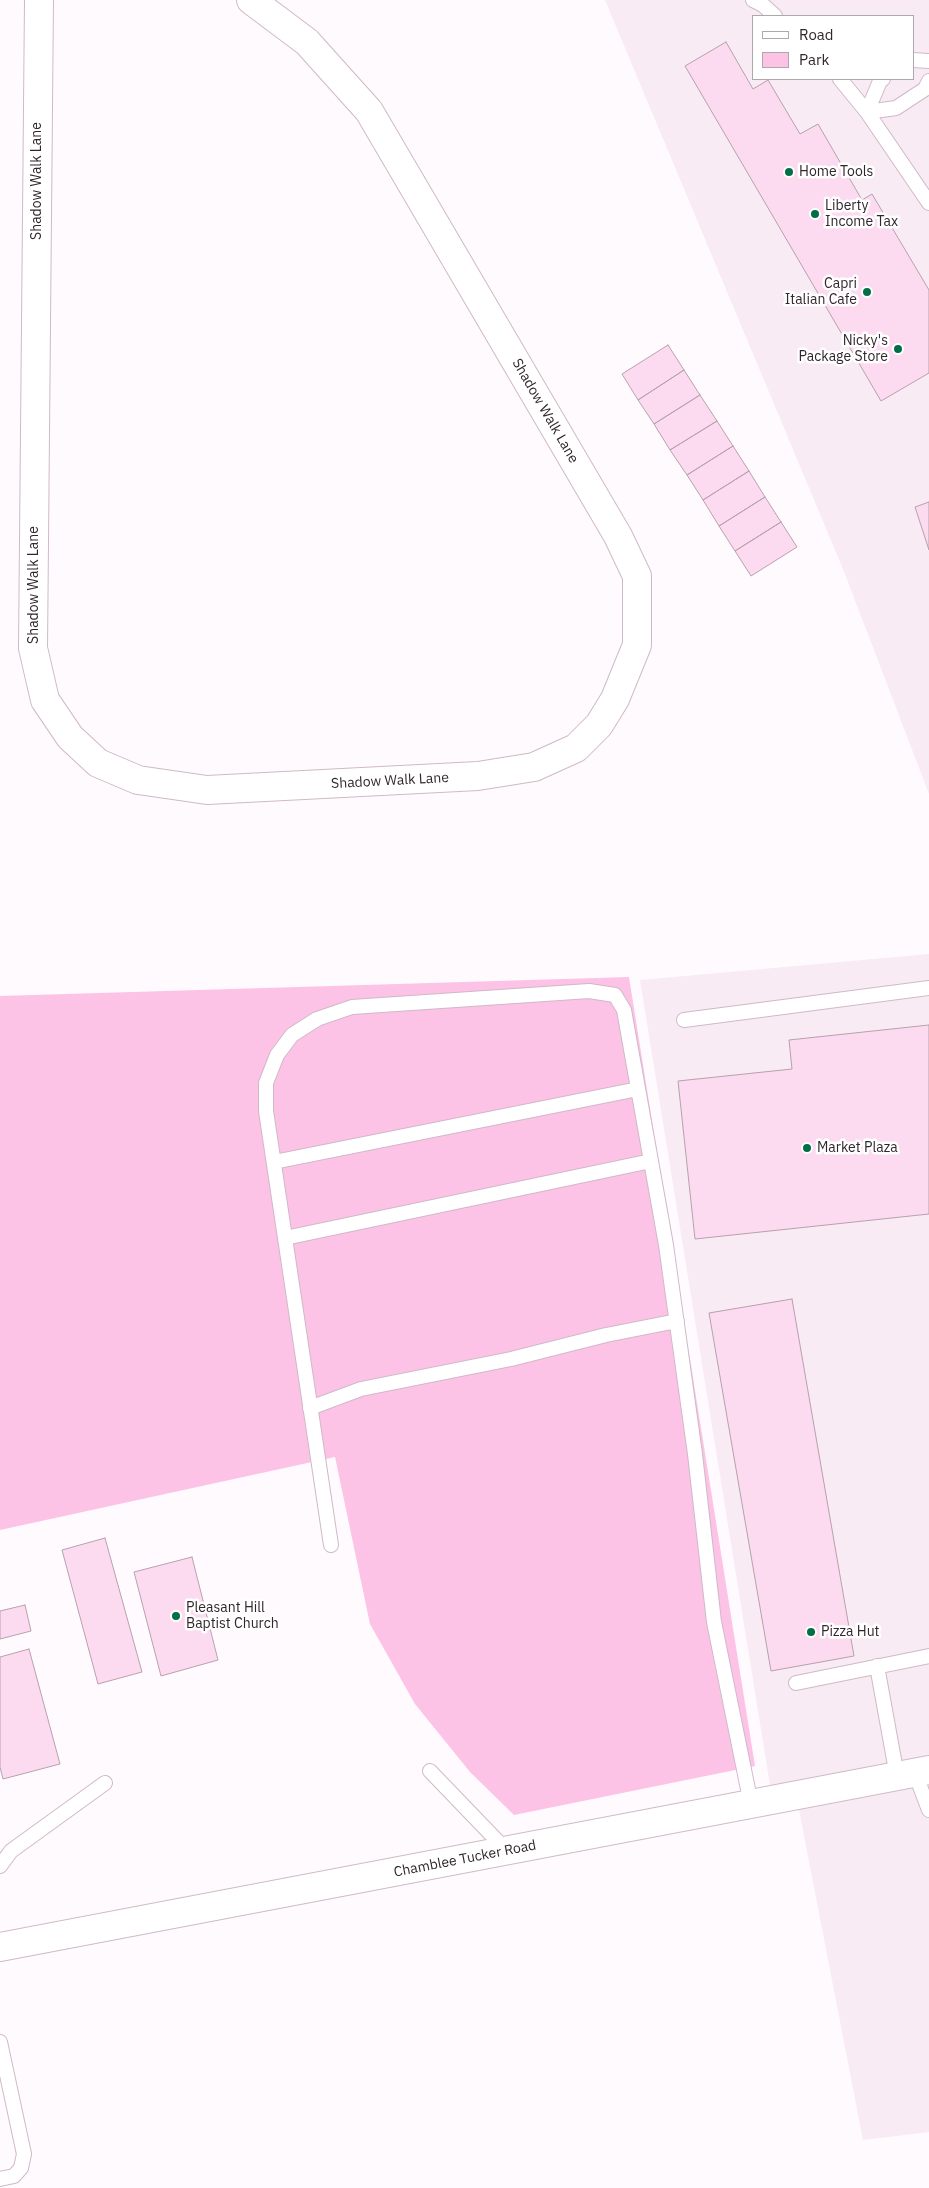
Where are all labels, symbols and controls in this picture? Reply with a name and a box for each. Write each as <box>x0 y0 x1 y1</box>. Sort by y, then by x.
legend <box>752 15 914 80</box>
text: Road <box>799 25 834 44</box>
text: Park <box>799 50 829 69</box>
street label: Shadow Walk Lane <box>29 122 45 240</box>
place label: Home Tools <box>799 164 873 180</box>
marker: Home Tools <box>783 166 795 178</box>
place label: Liberty Income Tax <box>825 198 898 230</box>
marker: Liberty Income Tax <box>809 208 821 220</box>
place label: Capri Italian Cafe <box>785 276 857 308</box>
marker: Capri Italian Cafe <box>861 286 873 298</box>
place label: Nicky's Package Store <box>798 333 888 366</box>
marker: Nicky's Package Store <box>892 343 904 355</box>
street label: Shadow Walk Lane <box>508 356 582 466</box>
street label: Shadow Walk Lane <box>26 526 42 644</box>
street label: Shadow Walk Lane <box>331 770 449 792</box>
place label: Market Plaza <box>817 1140 898 1156</box>
marker: Market Plaza <box>801 1142 813 1154</box>
place label: Pleasant Hill Baptist Church <box>186 1600 279 1632</box>
marker: Pleasant Hill Baptist Church <box>170 1610 182 1622</box>
place label: Pizza Hut <box>821 1624 880 1640</box>
marker: Pizza Hut <box>805 1626 817 1638</box>
street label: Chamblee Tucker Road <box>392 1837 538 1881</box>

